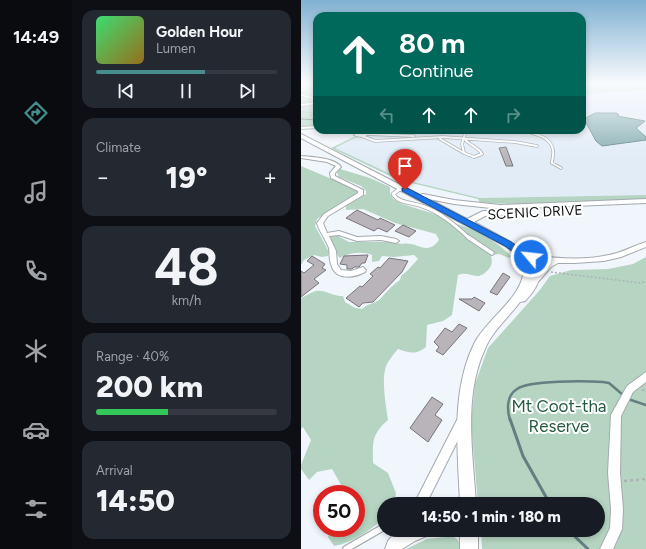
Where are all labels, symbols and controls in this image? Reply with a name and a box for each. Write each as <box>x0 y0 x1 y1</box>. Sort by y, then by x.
text: Golden Hour <box>156 23 243 41</box>
text: 14:49 <box>13 26 59 48</box>
text: 80 m <box>399 26 465 60</box>
icon: ahead <box>333 28 385 80</box>
text: Lumen <box>156 41 195 56</box>
text: Continue <box>399 60 473 82</box>
icon: previous <box>115 80 137 102</box>
icon: pause <box>175 80 197 102</box>
icon: next <box>236 80 258 102</box>
icon: directions <box>22 99 50 127</box>
icon: left <box>376 104 398 126</box>
icon: ahead <box>418 104 440 126</box>
icon: ahead <box>460 104 482 126</box>
icon: right <box>502 104 524 126</box>
text: Climate <box>96 140 141 155</box>
pin <box>388 149 422 190</box>
icon: arrive <box>394 155 416 177</box>
text: 19° <box>166 159 207 196</box>
text: − <box>96 164 110 191</box>
text: + <box>263 164 277 191</box>
icon: music <box>22 178 50 206</box>
street label: SCENIC DRIVE <box>487 202 583 223</box>
text: 48 <box>154 236 219 298</box>
position arrow <box>510 236 552 278</box>
icon: phone <box>22 257 50 285</box>
text: km/h <box>172 293 201 308</box>
icon: climate <box>22 337 50 365</box>
text: Range · 40% <box>96 349 169 364</box>
text: 200 km <box>96 368 203 405</box>
park label: Mt Coot-tha Reserve <box>511 396 607 436</box>
icon: car <box>22 416 50 444</box>
text: Arrival <box>96 463 133 478</box>
text: 14:50 <box>96 482 175 519</box>
speed limit sign: 50 <box>313 485 365 537</box>
icon: filters <box>22 495 50 523</box>
text: 14:50 · 1 min · 180 m <box>421 508 561 526</box>

